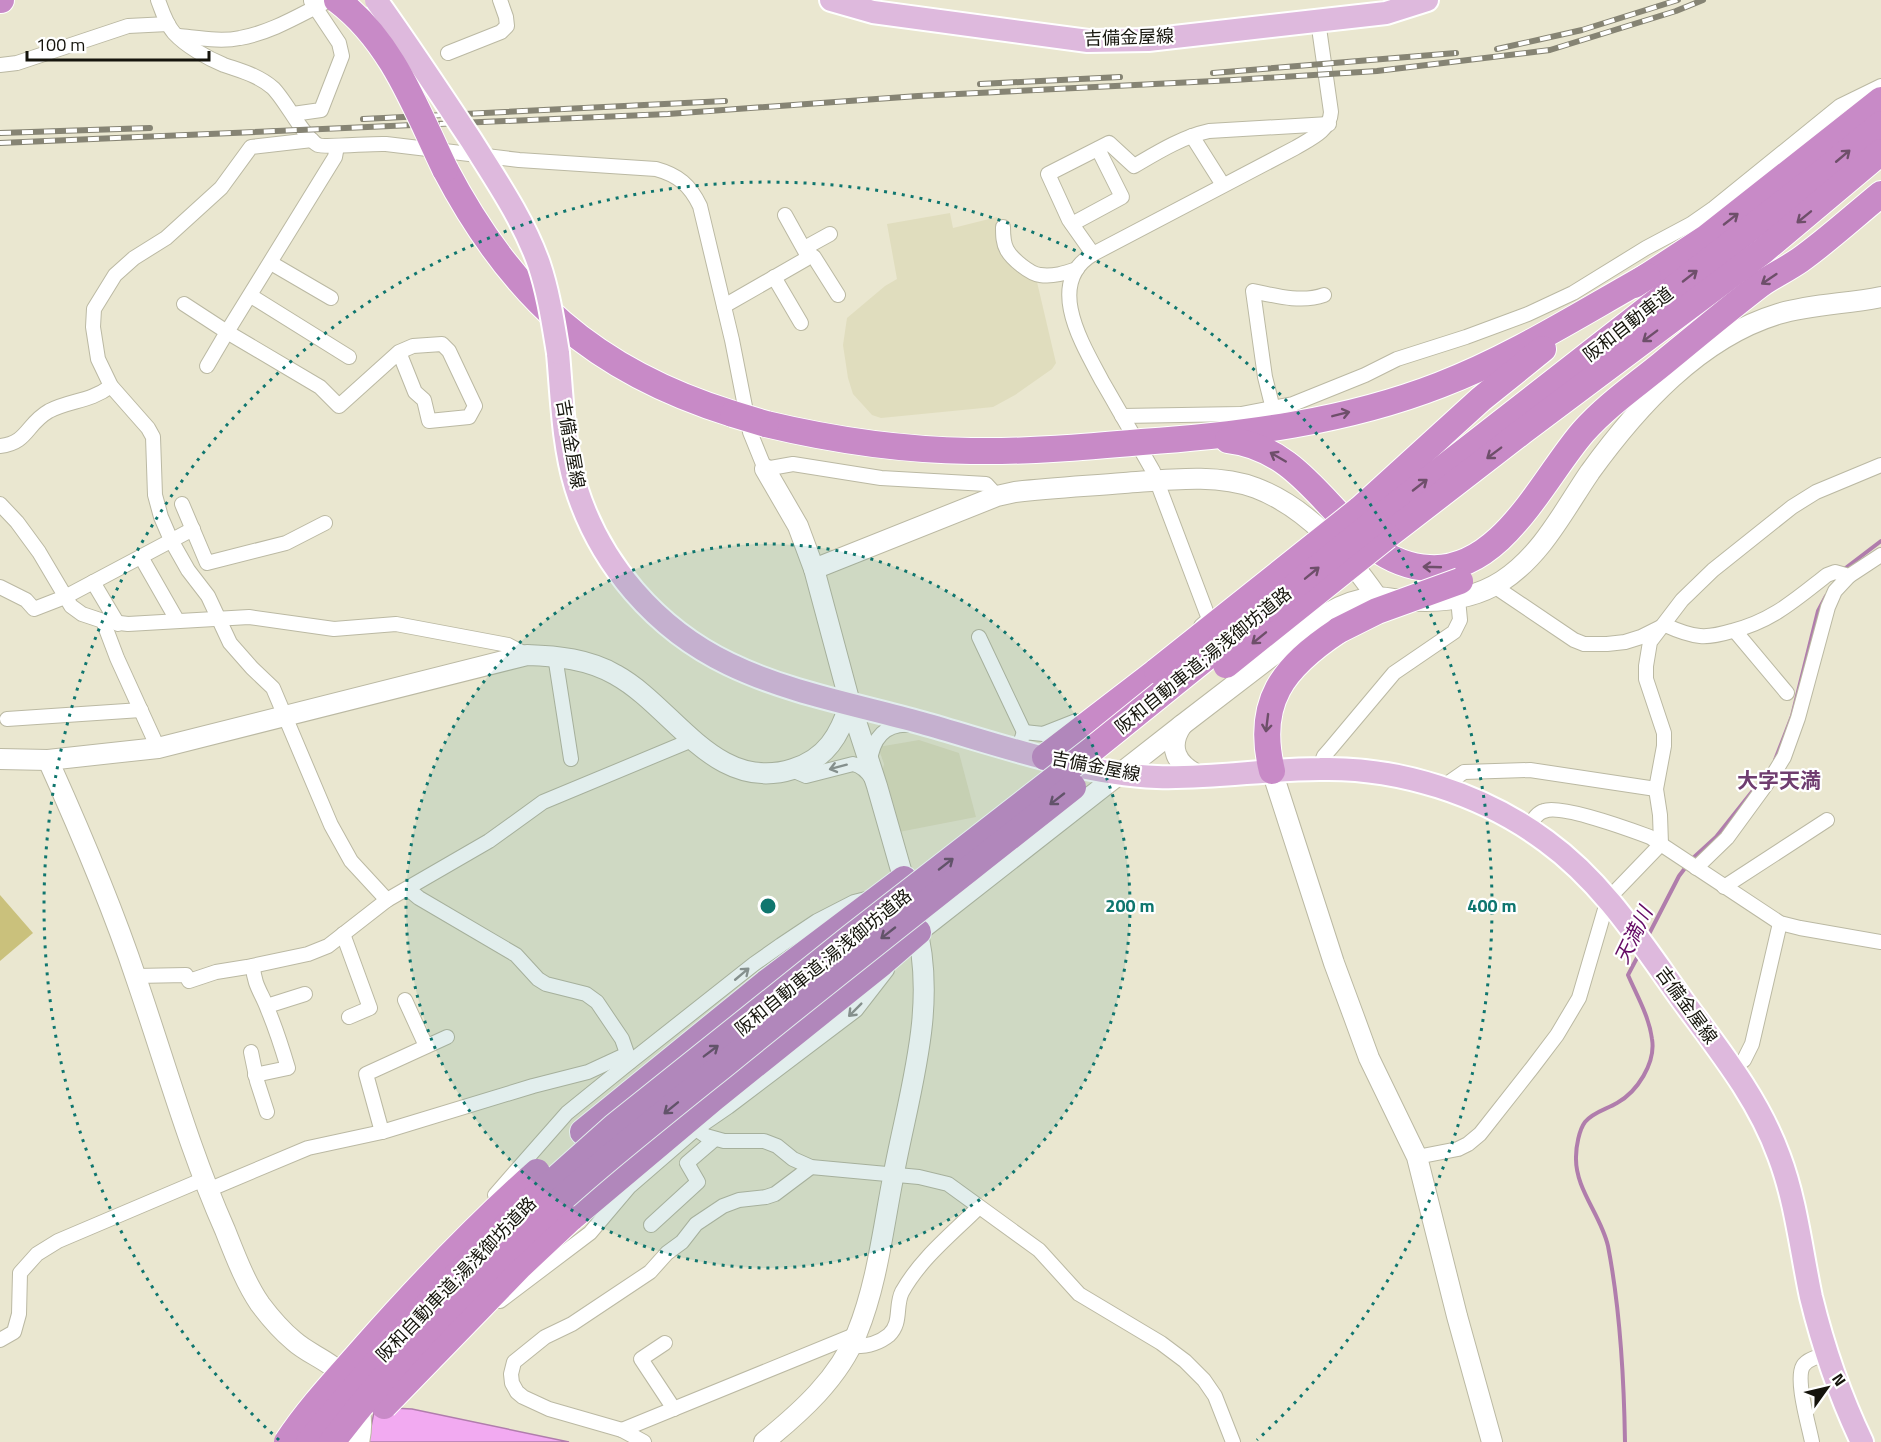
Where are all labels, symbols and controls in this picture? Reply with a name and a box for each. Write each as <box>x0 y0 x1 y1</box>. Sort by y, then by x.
street label: 吉備金屋線 <box>1084 22 1174 52</box>
scale bar <box>27 24 208 62</box>
text: 100 m <box>36 31 85 58</box>
one-way arrow <box>1835 149 1851 162</box>
one-way arrow <box>1797 211 1813 224</box>
one-way arrow <box>1722 212 1738 225</box>
one-way arrow <box>1681 269 1697 282</box>
one-way arrow <box>1762 273 1778 285</box>
street label: 阪和自動車道 <box>1577 280 1679 368</box>
one-way arrow <box>1642 330 1658 343</box>
street label: 吉備金屋線 <box>550 397 592 491</box>
one-way arrow <box>1331 407 1350 419</box>
one-way arrow <box>1486 447 1502 459</box>
one-way arrow <box>1270 451 1287 463</box>
one-way arrow <box>1411 479 1427 492</box>
one-way arrow <box>1423 562 1443 573</box>
one-way arrow <box>1303 566 1319 579</box>
street label: 阪和自動車道;湯浅御坊道路 <box>1109 580 1297 740</box>
one-way arrow <box>1251 632 1267 645</box>
one-way arrow <box>1262 712 1273 732</box>
street label: 吉備金屋線 <box>1049 744 1143 788</box>
one-way arrow <box>829 762 848 773</box>
district label: 大字天満 <box>1737 764 1821 796</box>
one-way arrow <box>1050 792 1066 805</box>
one-way arrow <box>937 858 953 871</box>
street label: 阪和自動車道;湯浅御坊道路 <box>729 882 917 1042</box>
text: 200 m <box>1105 892 1155 919</box>
text: 400 m <box>1467 892 1517 919</box>
centre of rings <box>758 896 778 916</box>
water label: 天満川 <box>1606 899 1661 969</box>
one-way arrow <box>880 926 896 939</box>
street label: 吉備金屋線 <box>1650 961 1724 1049</box>
one-way arrow <box>734 967 750 980</box>
one-way arrow <box>847 1002 862 1017</box>
one-way arrow <box>702 1044 718 1057</box>
one-way arrow <box>663 1101 679 1114</box>
street label: 阪和自動車道;湯浅御坊道路 <box>370 1190 542 1368</box>
north arrow <box>1797 1358 1857 1418</box>
text: N <box>1826 1368 1852 1391</box>

